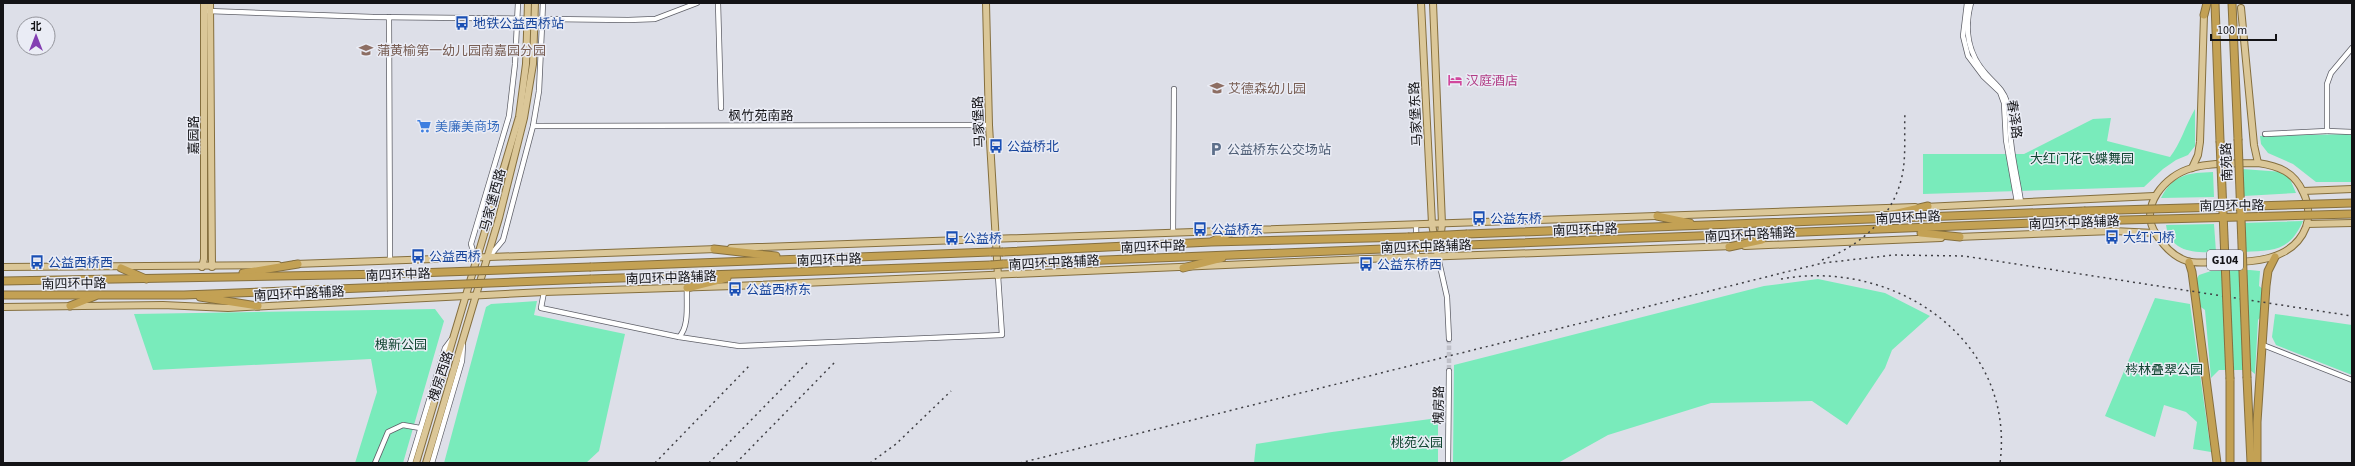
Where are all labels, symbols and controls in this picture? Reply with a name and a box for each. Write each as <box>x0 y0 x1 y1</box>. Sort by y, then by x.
bus stop icon: 地铁公益西桥站 <box>454 15 470 31</box>
place label: 地铁公益西桥站 <box>473 15 564 33</box>
north arrow <box>16 16 56 56</box>
scale bar <box>2211 16 2276 42</box>
text: 北 <box>31 19 42 34</box>
text: 100 m <box>2217 22 2247 39</box>
school or university icon: 蒲黄榆第一幼儿园南嘉园分园 <box>358 42 374 58</box>
place label: 蒲黄榆第一幼儿园南嘉园分园 <box>377 42 546 60</box>
hotel icon: 汉庭酒店 <box>1447 72 1463 88</box>
place label: 汉庭酒店 <box>1466 72 1518 90</box>
school or university icon: 艾德森幼儿园 <box>1209 80 1225 96</box>
place label: 艾德森幼儿园 <box>1228 80 1306 98</box>
street label: 马家堡东路 <box>1405 81 1427 147</box>
street label: 马家堡路 <box>969 96 989 148</box>
street label: 春泽路 <box>2002 99 2026 140</box>
street label: 枫竹苑南路 <box>728 107 794 125</box>
street label: 嘉园路 <box>185 115 203 155</box>
supermarket icon: 美廉美商场 <box>416 118 432 134</box>
place label: 美廉美商场 <box>435 118 500 136</box>
bus stop icon: 公益桥北 <box>988 138 1004 154</box>
place label: 公益桥北 <box>1007 138 1059 156</box>
parking icon: 公益桥东公交场站 <box>1208 141 1224 157</box>
place label: 公益桥东公交场站 <box>1227 141 1331 159</box>
street label: 南苑路 <box>2217 142 2237 182</box>
park label: 大红门花飞蝶舞园 <box>2030 150 2134 168</box>
street label: 马家堡西路 <box>476 167 510 234</box>
street label: 南四环中路 <box>2199 196 2265 216</box>
street label: 南四环中路 <box>1875 207 1941 229</box>
bus stop icon: 公益东桥 <box>1471 210 1487 226</box>
place label: 公益东桥 <box>1490 210 1542 228</box>
street label: 南四环中路辅路 <box>2028 212 2120 234</box>
street label: 南四环中路 <box>1552 220 1618 240</box>
bus stop icon: 公益桥东 <box>1192 221 1208 237</box>
place label: 公益桥东 <box>1211 221 1263 239</box>
street label: 南四环中路辅路 <box>1704 224 1796 246</box>
bus stop icon: 大红门桥 <box>2104 229 2120 245</box>
place label: 大红门桥 <box>2123 229 2175 247</box>
bus stop icon: 公益桥 <box>944 230 960 246</box>
place label: 公益桥 <box>963 230 1002 248</box>
street label: 南四环中路辅路 <box>1380 236 1472 258</box>
street label: 南四环中路 <box>1120 237 1186 257</box>
bus stop icon: 公益西桥 <box>410 248 426 264</box>
place label: 公益西桥 <box>429 248 481 266</box>
street label: 南四环中路 <box>796 250 862 270</box>
road number: G104 <box>2207 250 2243 270</box>
street label: 南四环中路辅路 <box>1008 252 1100 274</box>
bus stop icon: 公益西桥西 <box>29 254 45 270</box>
place label: 公益西桥西 <box>48 254 113 272</box>
bus stop icon: 公益东桥西 <box>1358 256 1374 272</box>
place label: 公益东桥西 <box>1377 256 1442 274</box>
street label: 南四环中路 <box>365 265 431 285</box>
street label: 南四环中路辅路 <box>625 267 717 289</box>
street label: 南四环中路 <box>41 274 107 294</box>
bus stop icon: 公益西桥东 <box>727 281 743 297</box>
place label: 公益西桥东 <box>746 281 811 299</box>
street label: 南四环中路辅路 <box>253 283 345 305</box>
park label: 槐新公园 <box>375 336 427 354</box>
street label: 槐房西路 <box>424 349 458 404</box>
park label: 梣林叠翠公园 <box>2125 361 2203 379</box>
street label: 槐房路 <box>1430 385 1448 425</box>
park label: 桃苑公园 <box>1391 434 1443 452</box>

